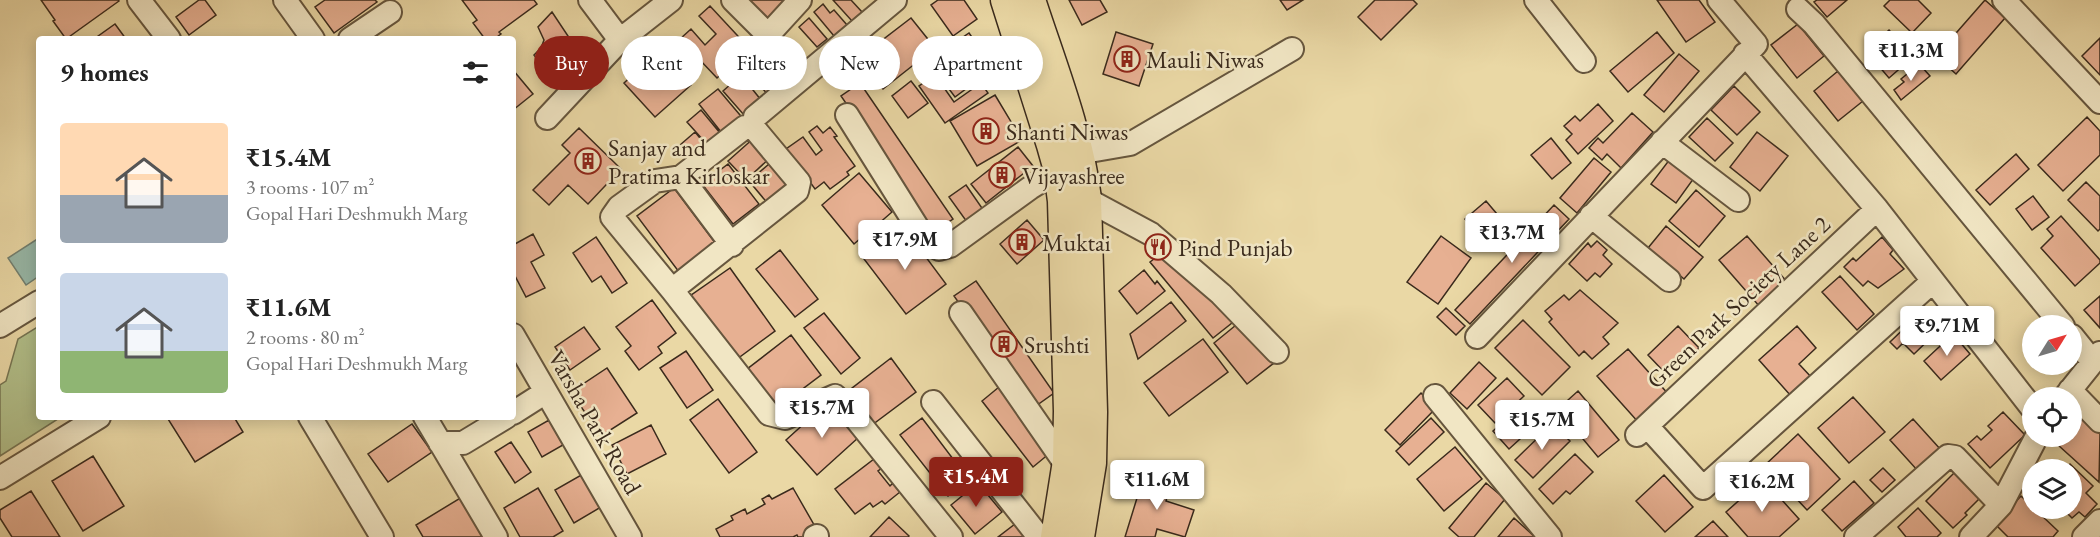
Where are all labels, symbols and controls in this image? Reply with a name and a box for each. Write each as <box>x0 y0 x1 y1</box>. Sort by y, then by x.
pin: ₹11.3M <box>1862 31 1960 82</box>
chip: Buy <box>534 36 609 90</box>
chip: Rent <box>621 36 703 90</box>
chip: Filters <box>715 36 807 90</box>
chip: New <box>819 36 900 90</box>
chip: Apartment <box>912 36 1043 90</box>
text: ₹11.3M <box>1878 37 1944 63</box>
building icon: Mauli Niwas <box>1112 44 1142 74</box>
place label: Mauli Niwas <box>1146 44 1264 75</box>
text: 9 homes <box>60 55 149 89</box>
icon: filters <box>459 56 492 89</box>
building icon: Shanti Niwas <box>971 116 1001 146</box>
place label: Shanti Niwas <box>1006 116 1128 147</box>
place label: Sanjay and Pratima Kirloskar <box>608 132 770 191</box>
text: ₹15.4M <box>246 140 331 174</box>
building icon: Sanjay and Pratima Kirloskar <box>573 146 603 176</box>
icon: home <box>108 147 180 219</box>
building icon: Vijayashree <box>987 160 1017 190</box>
place label: Vijayashree <box>1022 160 1125 191</box>
text: 3 rooms · 107 m² <box>246 174 374 200</box>
text: Gopal Hari Deshmukh Marg <box>246 200 467 226</box>
street label: Green Park Society Lane 2 <box>1640 208 1837 395</box>
pin: ₹13.7M <box>1463 213 1561 264</box>
text: ₹13.7M <box>1479 219 1545 245</box>
pin: ₹17.9M <box>856 220 954 271</box>
text: ₹17.9M <box>872 226 938 252</box>
building icon: Muktai <box>1007 227 1037 257</box>
place label: Muktai <box>1042 227 1111 258</box>
restaurant icon: Pind Punjab <box>1143 232 1173 262</box>
place label: Pind Punjab <box>1178 232 1293 263</box>
text: ₹11.6M <box>246 290 331 324</box>
icon: home <box>108 297 180 369</box>
pin: ₹9.71M <box>1898 306 1996 357</box>
text: ₹9.71M <box>1914 312 1980 338</box>
north arrow <box>2022 315 2082 375</box>
map controls <box>2022 315 2082 519</box>
text: 2 rooms · 80 m² <box>246 324 365 350</box>
building icon: Srushti <box>989 329 1019 359</box>
place label: Srushti <box>1024 329 1089 360</box>
street label: Varsha Park Road <box>541 344 649 501</box>
text: Gopal Hari Deshmukh Marg <box>246 350 467 376</box>
button: locate <box>2022 387 2082 447</box>
pin: ₹15.7M <box>773 388 871 439</box>
text: ₹15.7M <box>789 394 855 420</box>
pin: ₹15.7M <box>1493 400 1591 451</box>
text: ₹15.7M <box>1509 406 1575 432</box>
pin: ₹15.4M <box>927 457 1025 508</box>
button: layers <box>2022 459 2082 519</box>
pin: ₹11.6M <box>1108 460 1206 511</box>
pin: ₹16.2M <box>1713 462 1811 513</box>
text: ₹15.4M <box>943 463 1009 489</box>
text: ₹11.6M <box>1124 466 1190 492</box>
text: ₹16.2M <box>1729 468 1795 494</box>

